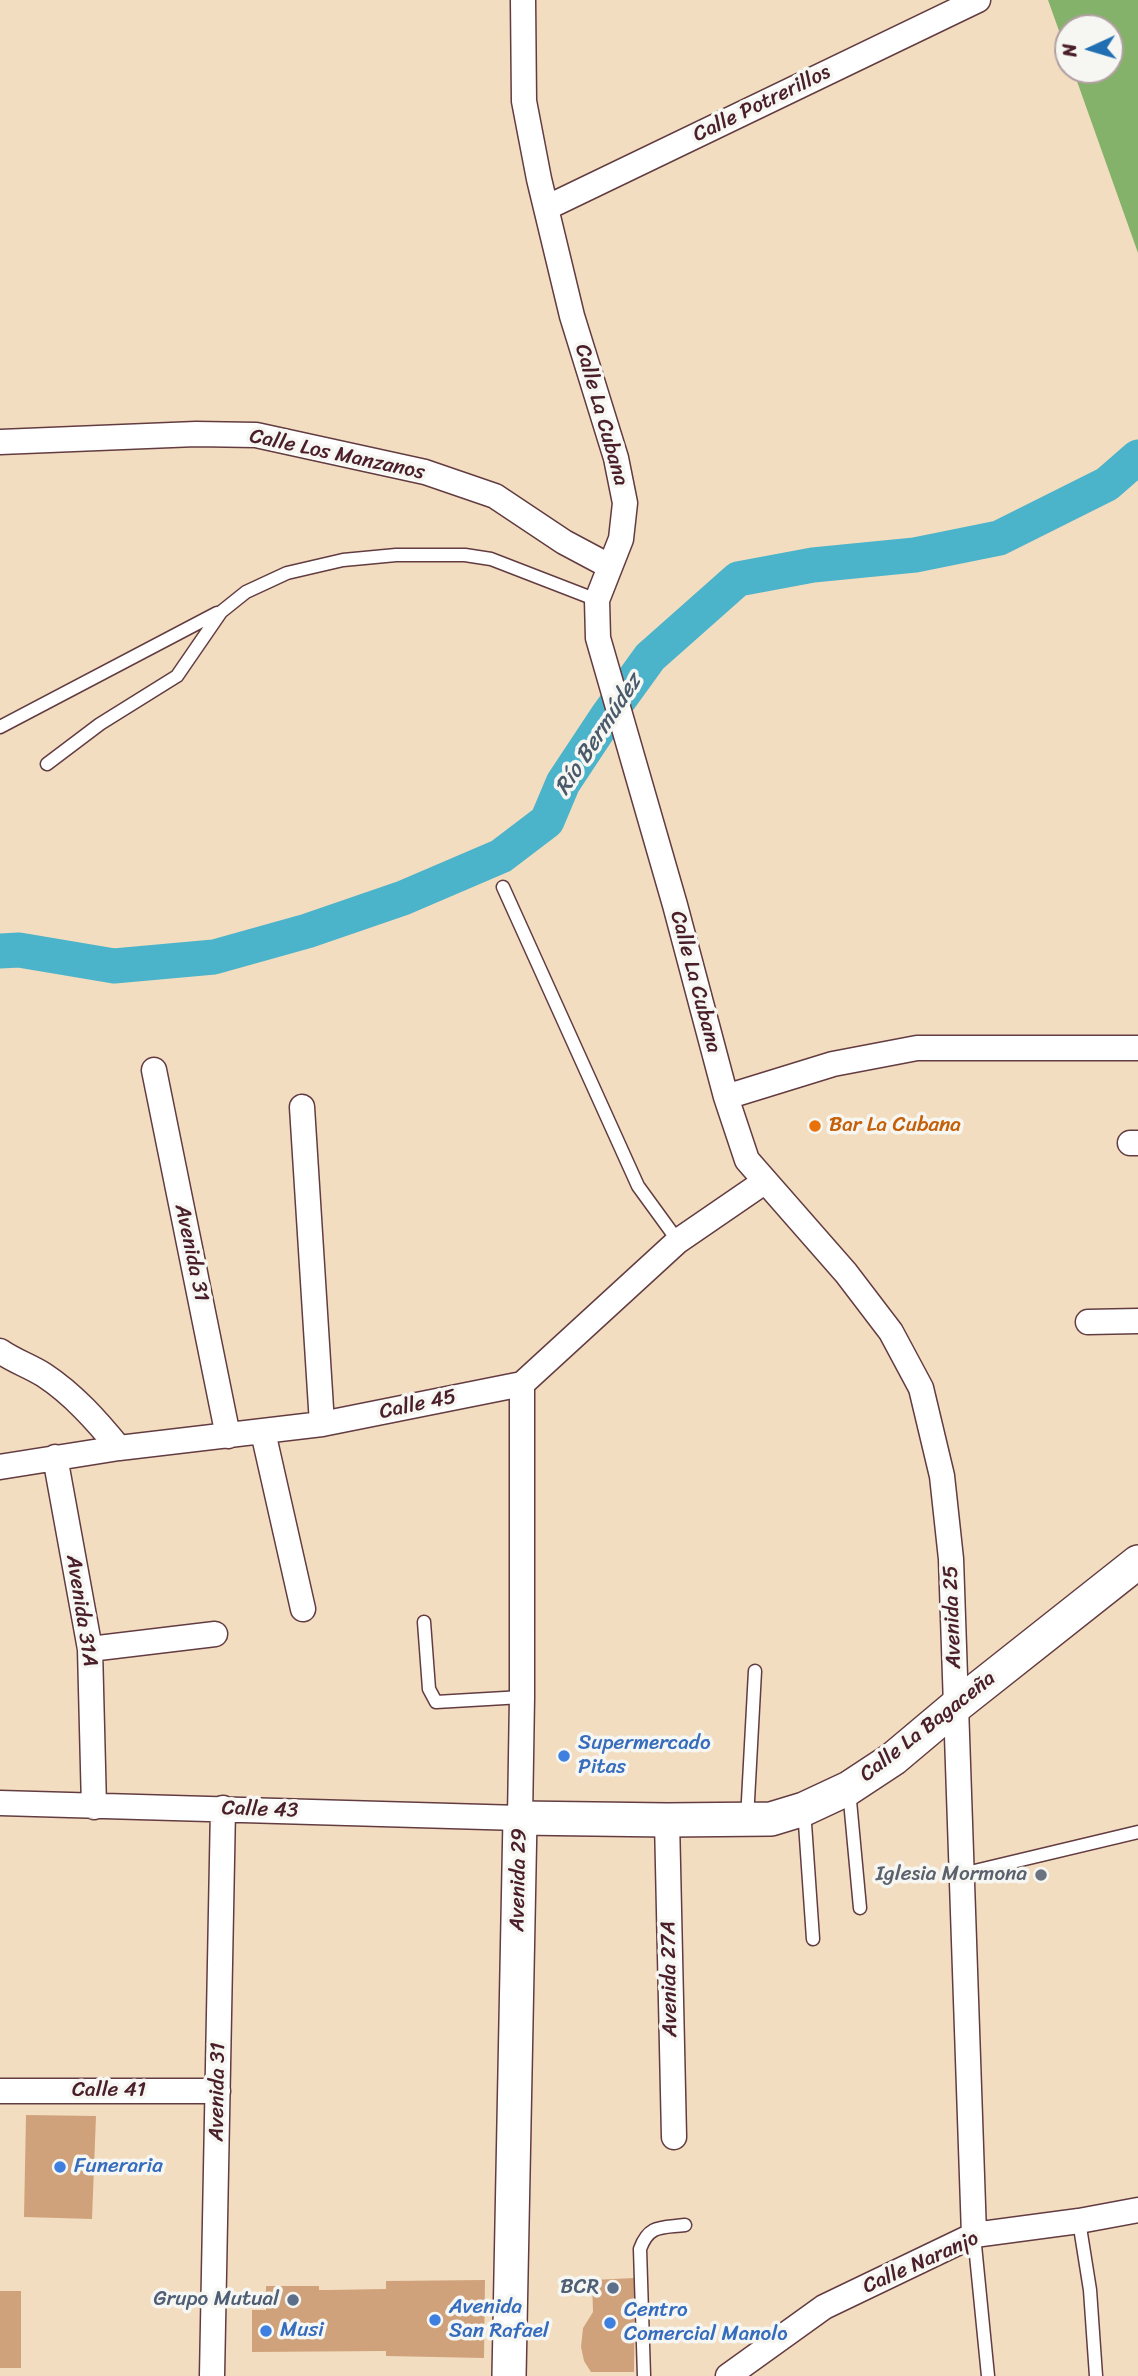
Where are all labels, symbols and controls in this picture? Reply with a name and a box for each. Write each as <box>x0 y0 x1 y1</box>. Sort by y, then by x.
north arrow <box>1054 14 1124 84</box>
text: N <box>1053 43 1086 58</box>
street label: Calle Potrerillos <box>689 60 835 148</box>
street label: Calle La Cubana <box>569 341 633 489</box>
street label: Calle Los Manzanos <box>247 424 427 486</box>
water label: Río Bermúdez <box>550 669 648 801</box>
street label: Calle La Cubana <box>664 908 726 1056</box>
place label: Bar La Cubana <box>829 1113 961 1139</box>
marker: Bar La Cubana <box>807 1118 823 1134</box>
street label: Avenida 31 <box>168 1202 214 1304</box>
street label: Calle 45 <box>377 1385 459 1425</box>
street label: Avenida 31A <box>60 1553 102 1669</box>
street label: Avenida 25 <box>939 1565 967 1669</box>
street label: Calle La Bagaceña <box>855 1666 1001 1788</box>
place label: Supermercado Pitas <box>578 1731 711 1781</box>
marker: Supermercado Pitas <box>556 1748 572 1764</box>
street label: Calle 43 <box>221 1796 299 1824</box>
street label: Avenida 29 <box>505 1828 533 1932</box>
place label: Iglesia Mormona <box>876 1862 1027 1888</box>
marker: Iglesia Mormona <box>1033 1867 1049 1883</box>
street label: Avenida 27A <box>656 1921 684 2037</box>
street label: Avenida 31 <box>205 2042 231 2142</box>
street label: Calle 41 <box>72 2078 146 2104</box>
place label: Funeraria <box>74 2154 163 2180</box>
marker: Funeraria <box>52 2159 68 2175</box>
street label: Calle Naranjo <box>859 2226 983 2300</box>
place label: BCR <box>560 2275 599 2301</box>
marker: BCR <box>605 2280 621 2296</box>
place label: Grupo Mutual <box>153 2287 279 2313</box>
marker: Grupo Mutual <box>285 2292 301 2308</box>
place label: Avenida San Rafael <box>449 2295 549 2345</box>
place label: Centro Comercial Manolo <box>624 2298 788 2348</box>
marker: Avenida San Rafael <box>427 2312 443 2328</box>
marker: Centro Comercial Manolo <box>602 2315 618 2331</box>
place label: Musi <box>280 2318 324 2344</box>
marker: Musi <box>258 2323 274 2339</box>

